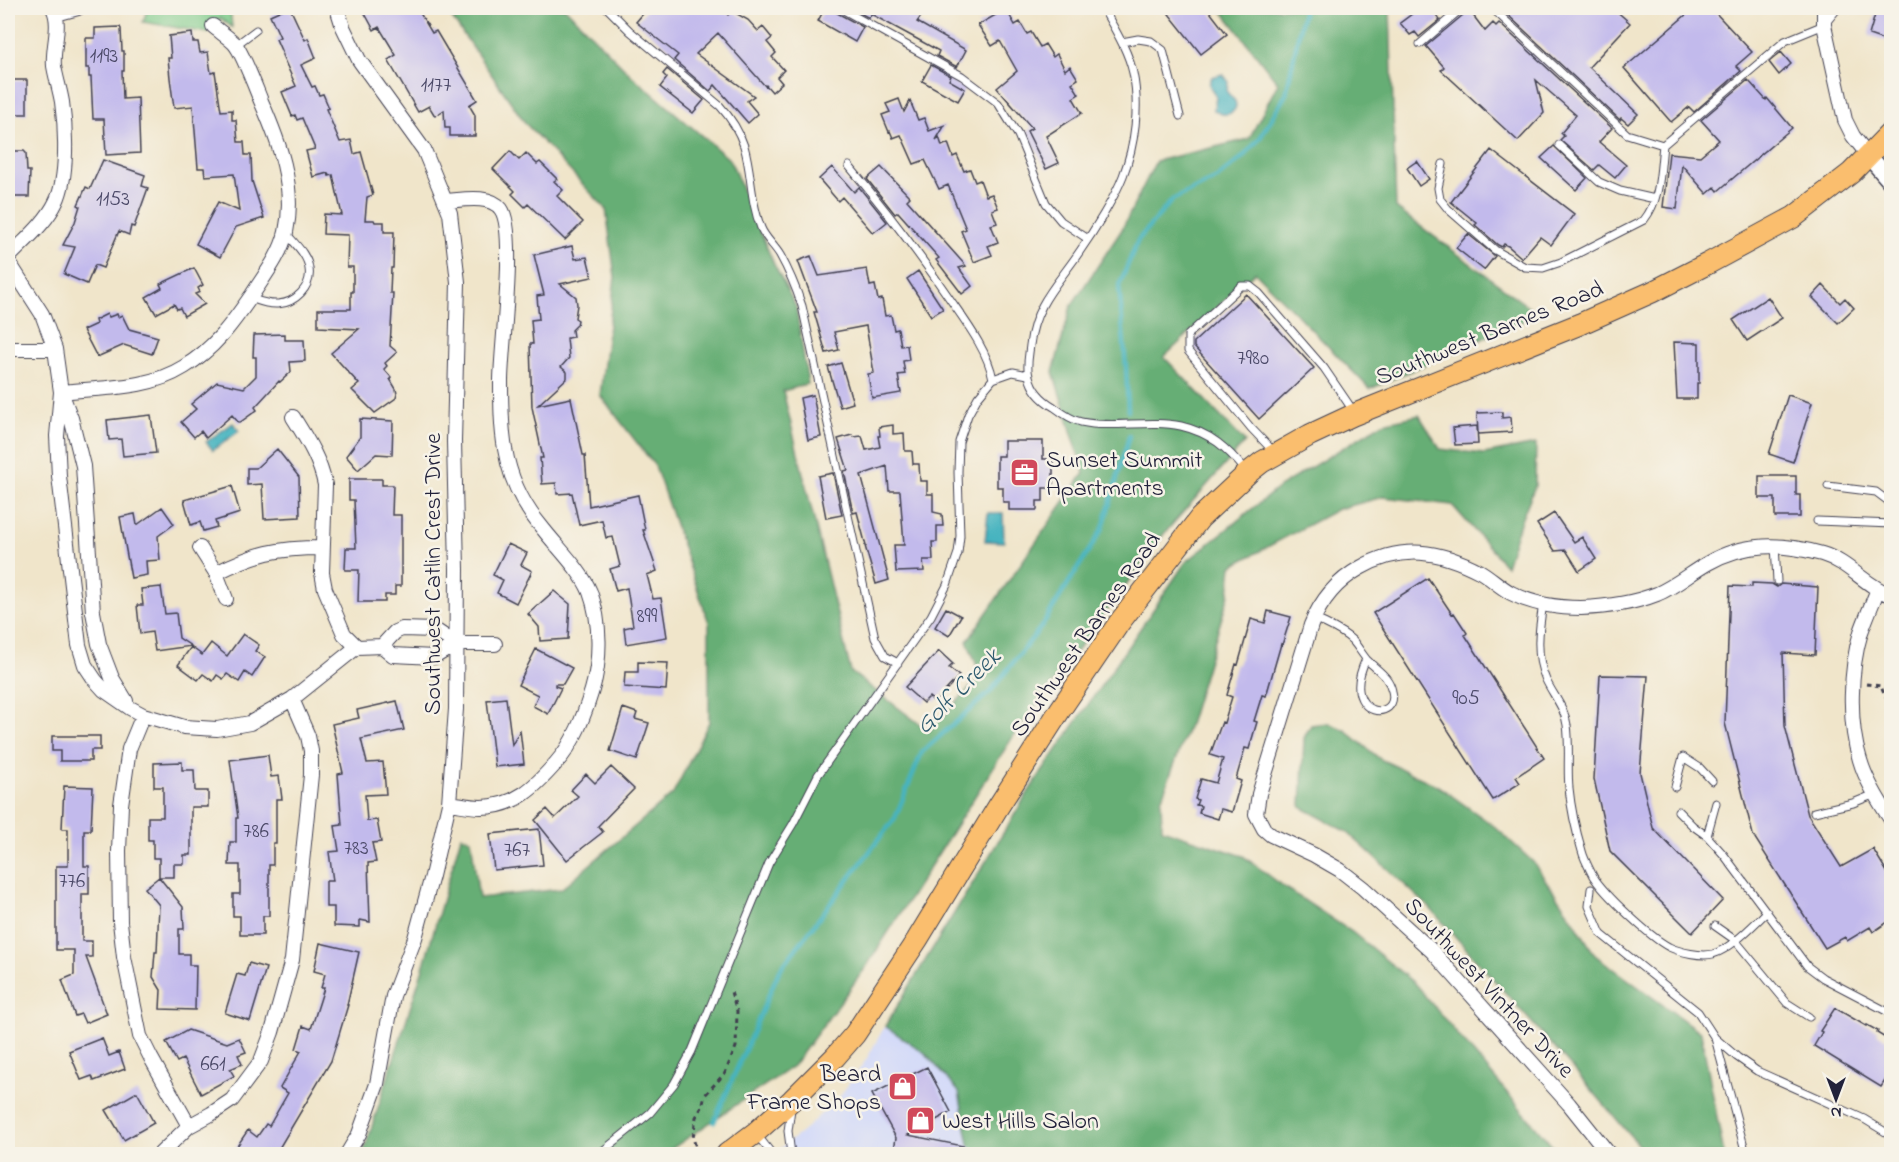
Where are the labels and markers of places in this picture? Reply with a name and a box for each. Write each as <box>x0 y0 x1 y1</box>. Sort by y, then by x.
place label: Sunset Summit Apartments <box>1046 444 1203 507</box>
office icon: Sunset Summit Apartments <box>1009 457 1041 489</box>
place label: Beard Frame Shops <box>746 1058 882 1121</box>
shop icon: Beard Frame Shops <box>886 1071 918 1103</box>
shop icon: West Hills Salon <box>905 1104 937 1136</box>
place label: West Hills Salon <box>942 1105 1099 1140</box>

